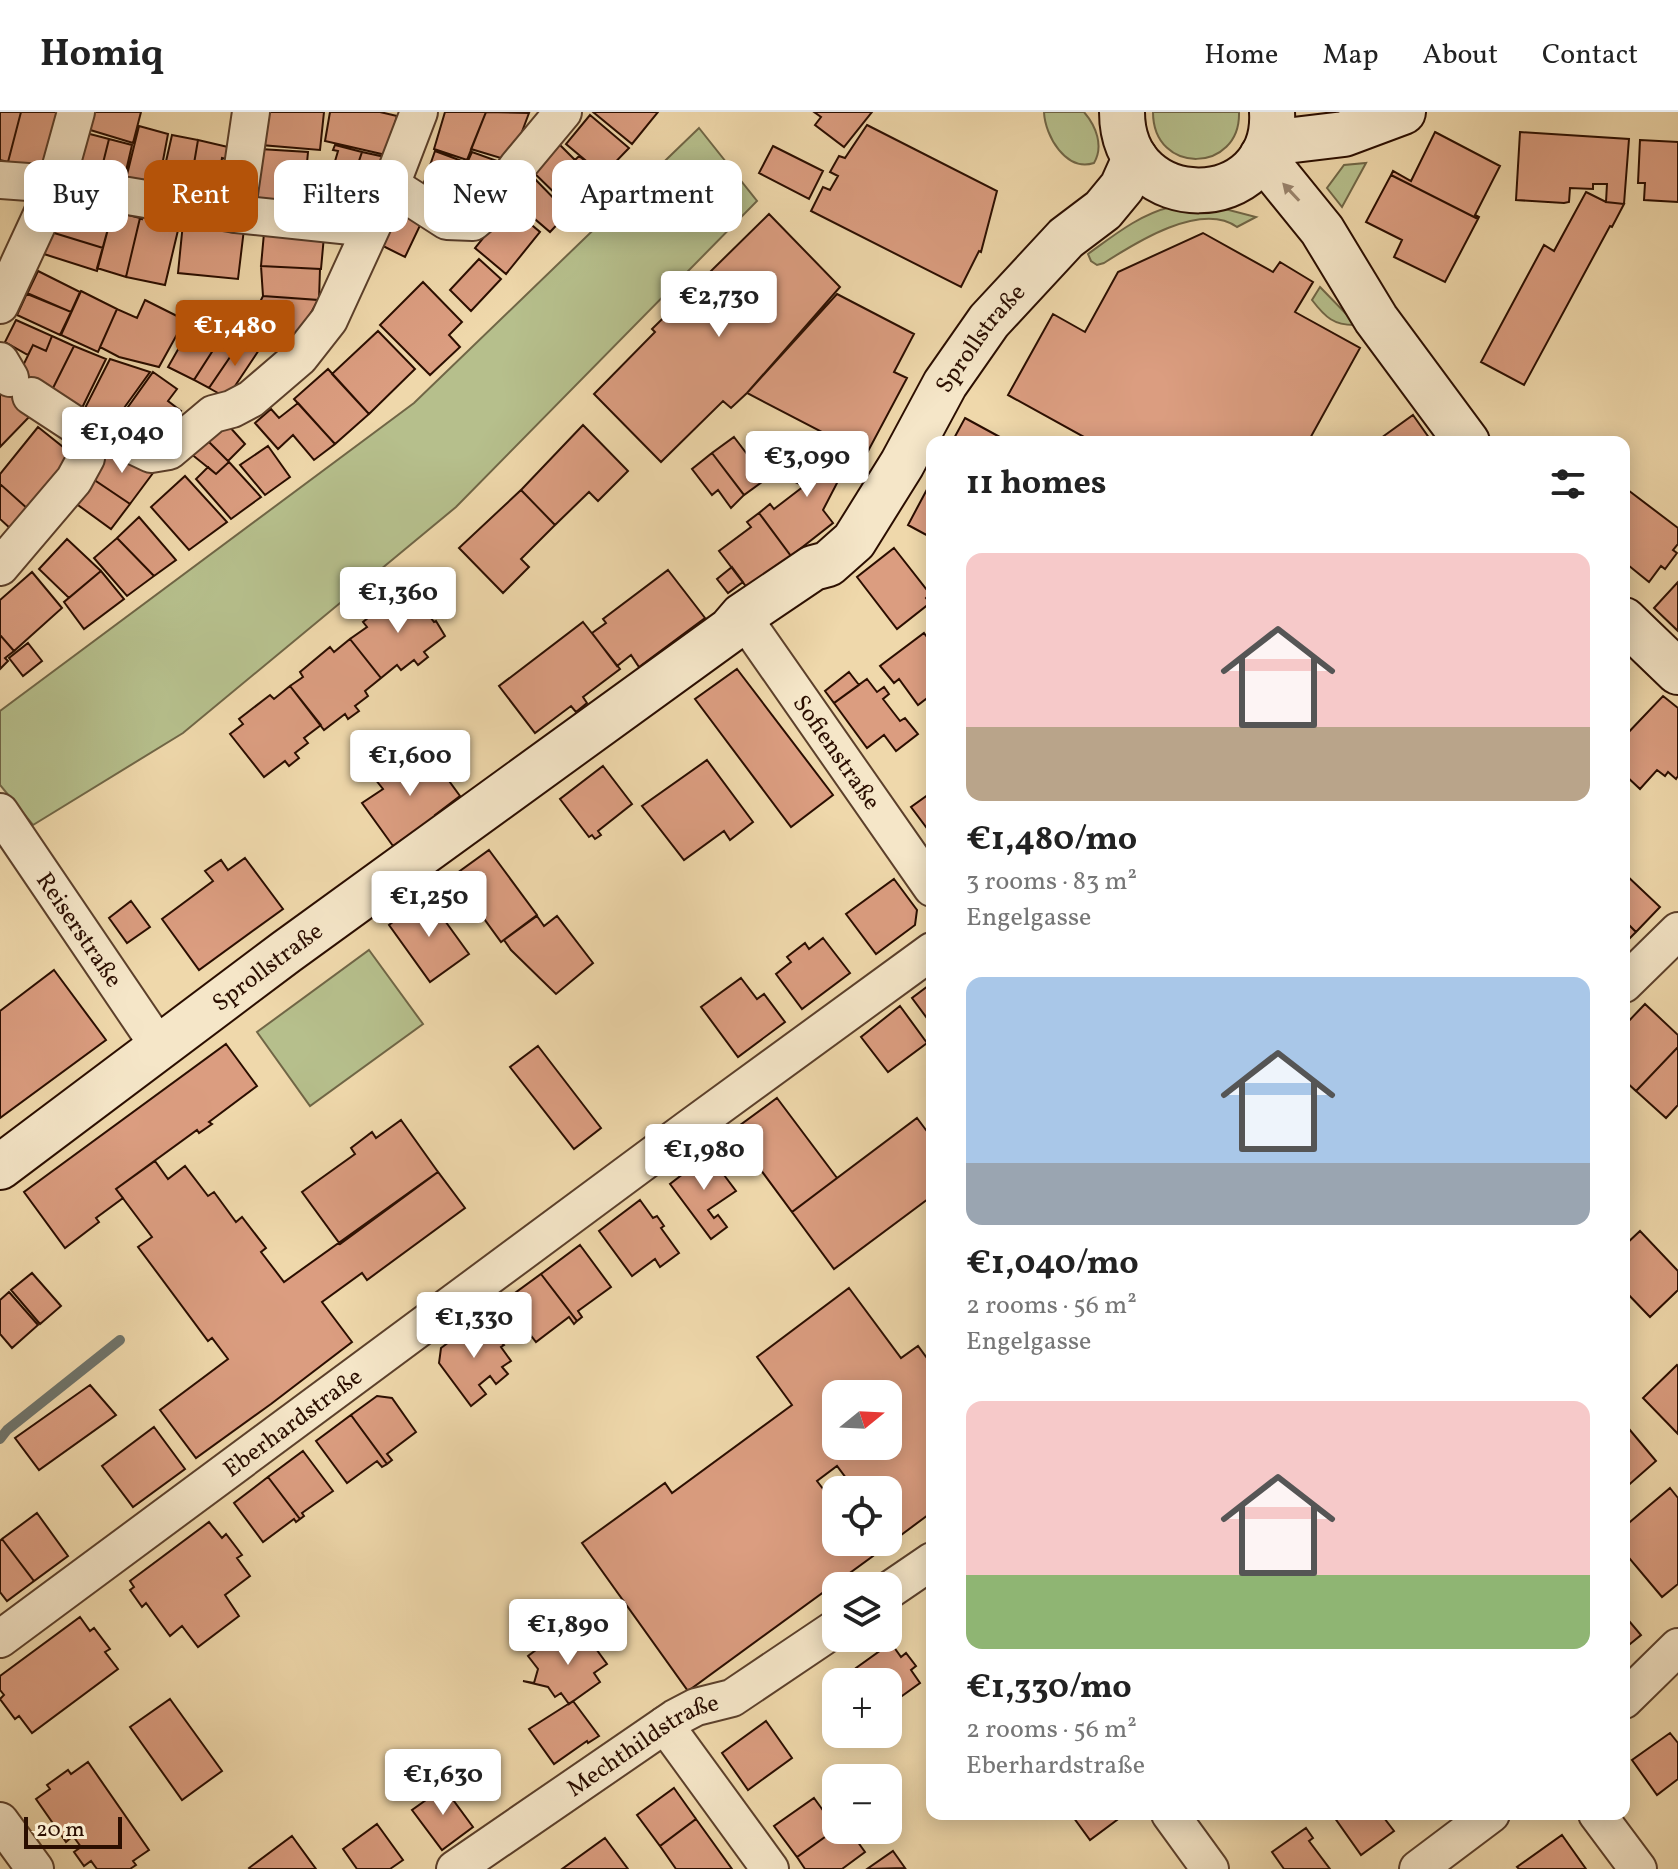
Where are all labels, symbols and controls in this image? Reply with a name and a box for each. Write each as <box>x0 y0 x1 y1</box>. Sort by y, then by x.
text: Homiq <box>40 29 163 82</box>
text: Home <box>1204 36 1278 75</box>
text: Map <box>1322 36 1378 75</box>
text: About <box>1422 36 1498 75</box>
text: Contact <box>1542 36 1638 75</box>
chip: Buy <box>24 160 128 232</box>
chip: Rent <box>144 160 258 232</box>
chip: Filters <box>274 160 408 232</box>
chip: New <box>424 160 536 232</box>
chip: Apartment <box>552 160 742 232</box>
one-way arrow <box>1282 183 1300 202</box>
pin: €2,730 <box>654 271 784 339</box>
street label: Sprollstraße <box>928 277 1034 400</box>
text: €2,730 <box>679 279 759 315</box>
pin: €1,480 <box>170 300 300 368</box>
text: €1,480 <box>194 308 276 344</box>
pin: €1,040 <box>57 407 187 475</box>
text: €1,040 <box>80 415 164 451</box>
pin: €3,090 <box>742 431 872 499</box>
text: €3,090 <box>764 439 850 475</box>
text: 11 homes <box>966 461 1106 508</box>
icon: filters <box>1546 462 1590 506</box>
pin: €1,360 <box>333 567 463 635</box>
text: €1,360 <box>358 575 438 611</box>
icon: home <box>1206 605 1350 749</box>
street label: Sofienstraße <box>783 689 888 818</box>
pin: €1,600 <box>345 730 475 798</box>
text: €1,600 <box>368 738 452 774</box>
text: €1,480/mo <box>966 817 1137 864</box>
text: 3 rooms · 83 m² <box>966 864 1137 900</box>
street label: Reiserstraße <box>27 866 129 995</box>
pin: €1,250 <box>364 871 494 939</box>
text: €1,250 <box>390 879 468 915</box>
text: Engelgasse <box>966 900 1091 936</box>
street label: Sprollstraße <box>206 916 331 1021</box>
icon: home <box>1206 1029 1350 1173</box>
pin: €1,980 <box>639 1124 769 1192</box>
text: €1,980 <box>663 1132 745 1168</box>
text: €1,040/mo <box>966 1241 1139 1288</box>
text: 2 rooms · 56 m² <box>966 1288 1137 1324</box>
pin: €1,330 <box>409 1292 539 1360</box>
text: €1,330 <box>435 1300 513 1336</box>
text: Engelgasse <box>966 1324 1091 1360</box>
street label: Eberhardstraße <box>217 1361 370 1487</box>
north arrow <box>822 1380 902 1460</box>
map controls <box>822 1380 902 1844</box>
icon: home <box>1206 1453 1350 1597</box>
button: locate <box>822 1476 902 1556</box>
button: layers <box>822 1572 902 1652</box>
pin: €1,890 <box>503 1599 633 1667</box>
text: €1,890 <box>527 1607 609 1643</box>
text: €1,330/mo <box>966 1665 1132 1712</box>
button: + <box>822 1668 902 1748</box>
street label: Mechthildstraße <box>561 1687 723 1806</box>
text: 2 rooms · 56 m² <box>966 1712 1137 1748</box>
text: Eberhardstraße <box>966 1748 1145 1784</box>
pin: €1,630 <box>378 1749 508 1817</box>
text: €1,630 <box>403 1757 483 1793</box>
button: − <box>822 1764 902 1844</box>
scale bar <box>24 1813 122 1849</box>
text: 20 m <box>36 1815 85 1846</box>

